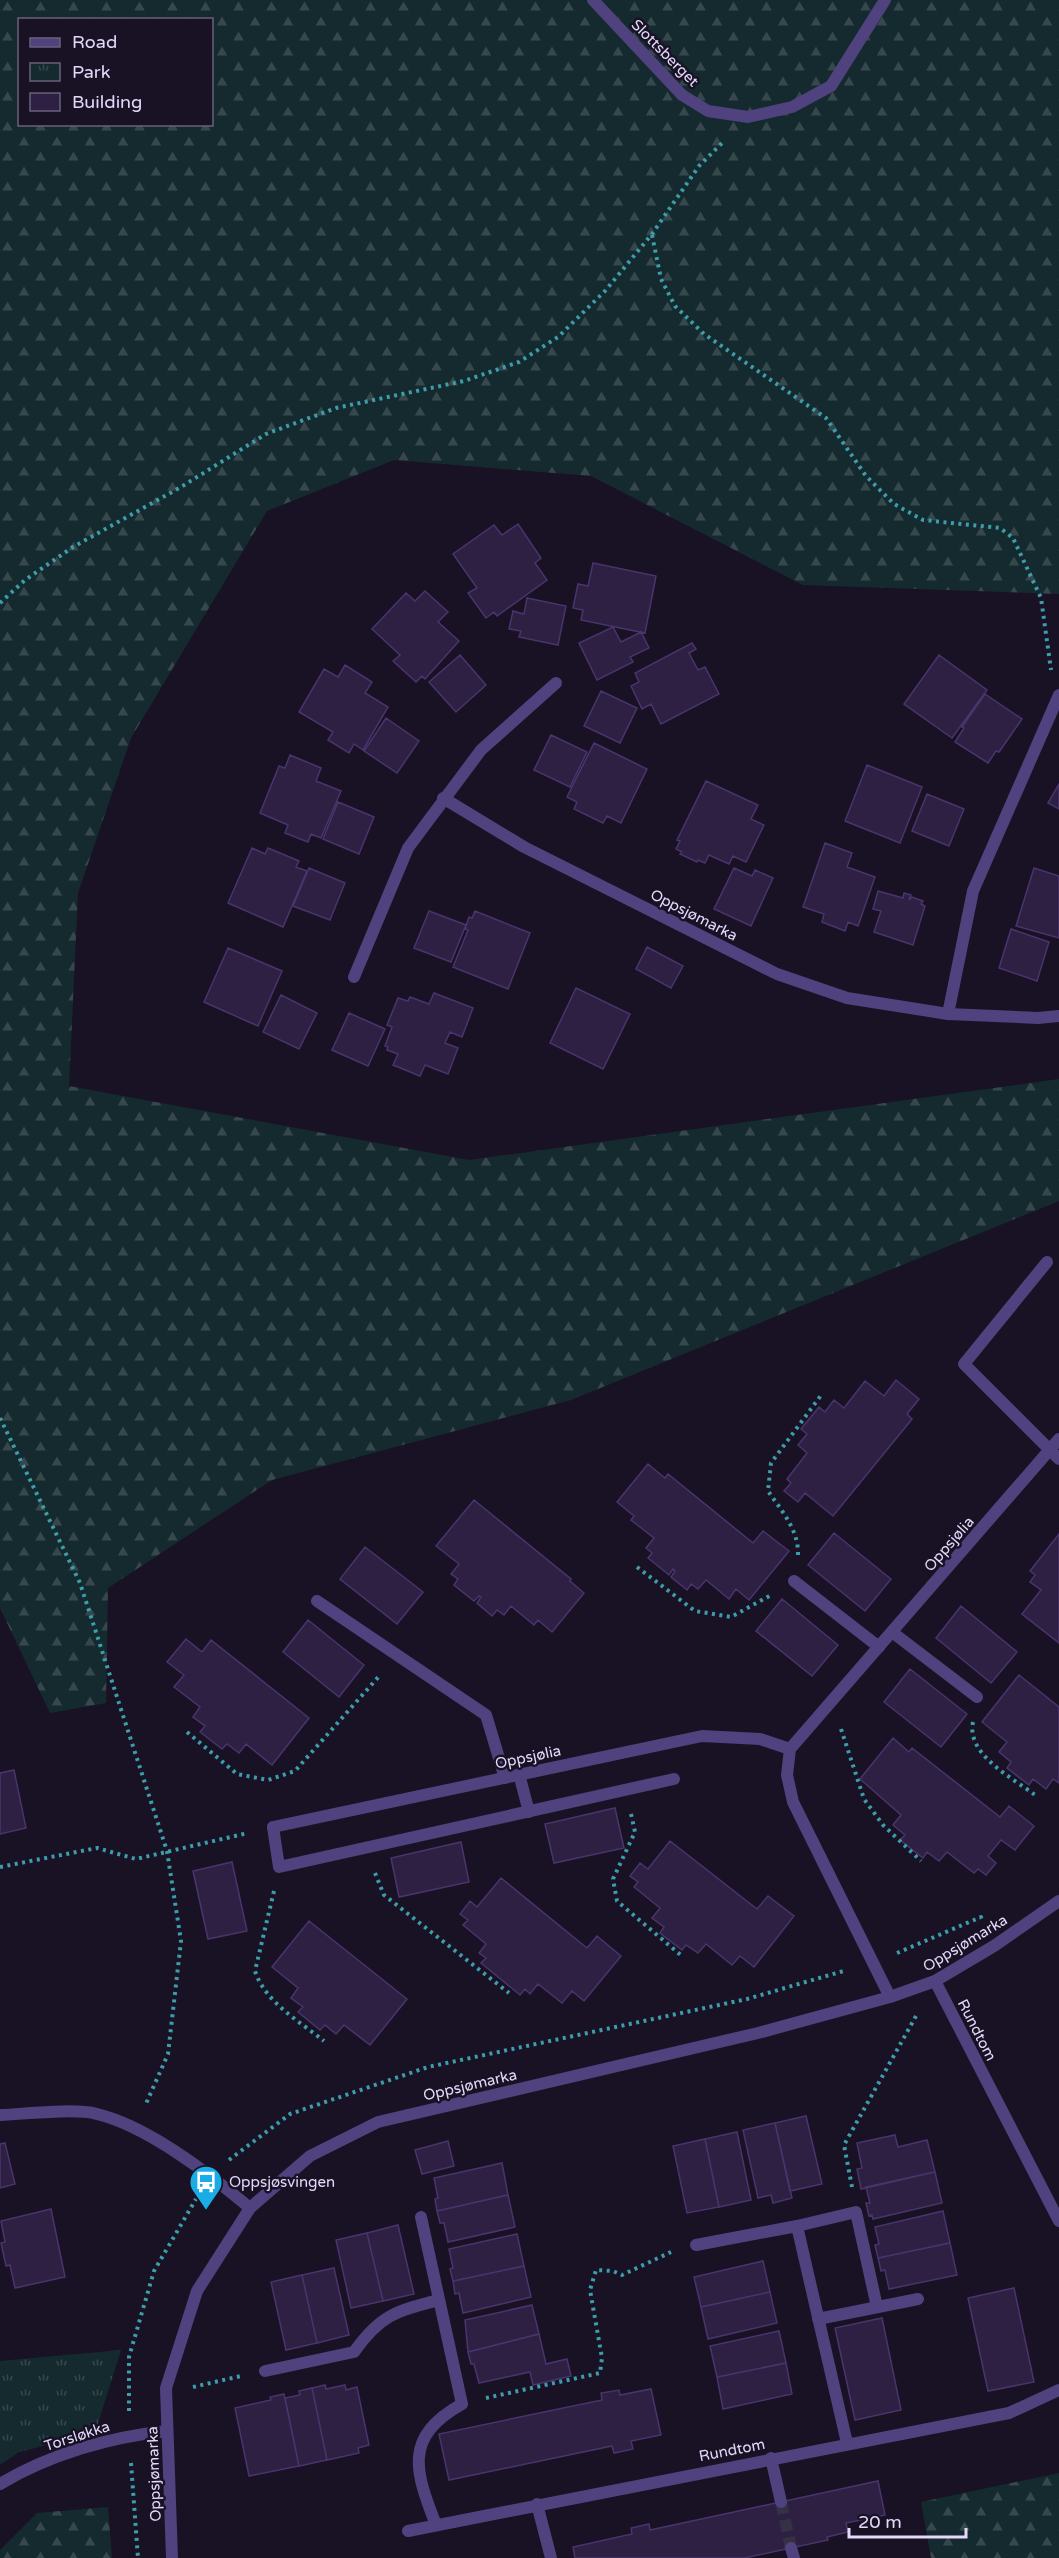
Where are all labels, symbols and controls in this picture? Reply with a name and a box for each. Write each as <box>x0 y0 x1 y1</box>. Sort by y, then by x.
street label: Slottsberget <box>628 16 703 91</box>
legend <box>18 18 213 126</box>
text: Road <box>72 31 117 53</box>
text: Park <box>72 61 111 83</box>
text: Building <box>72 91 142 113</box>
street label: Oppsjømarka <box>647 885 741 945</box>
street label: Oppsjølia <box>920 1513 978 1575</box>
street label: Oppsjølia <box>493 1741 563 1773</box>
street label: Oppsjømarka <box>919 1911 1011 1975</box>
street label: Rundtom <box>954 1996 1000 2064</box>
street label: Oppsjømarka <box>421 2065 519 2105</box>
bus stop icon: Oppsjøsvingen <box>188 2164 224 2211</box>
place label: Oppsjøsvingen <box>229 2173 335 2191</box>
street label: Torsløkka <box>42 2417 112 2455</box>
street label: Oppsjømarka <box>143 2426 165 2522</box>
street label: Rundtom <box>697 2435 767 2465</box>
scale bar <box>849 2501 966 2539</box>
text: 20 m <box>858 2511 902 2533</box>

